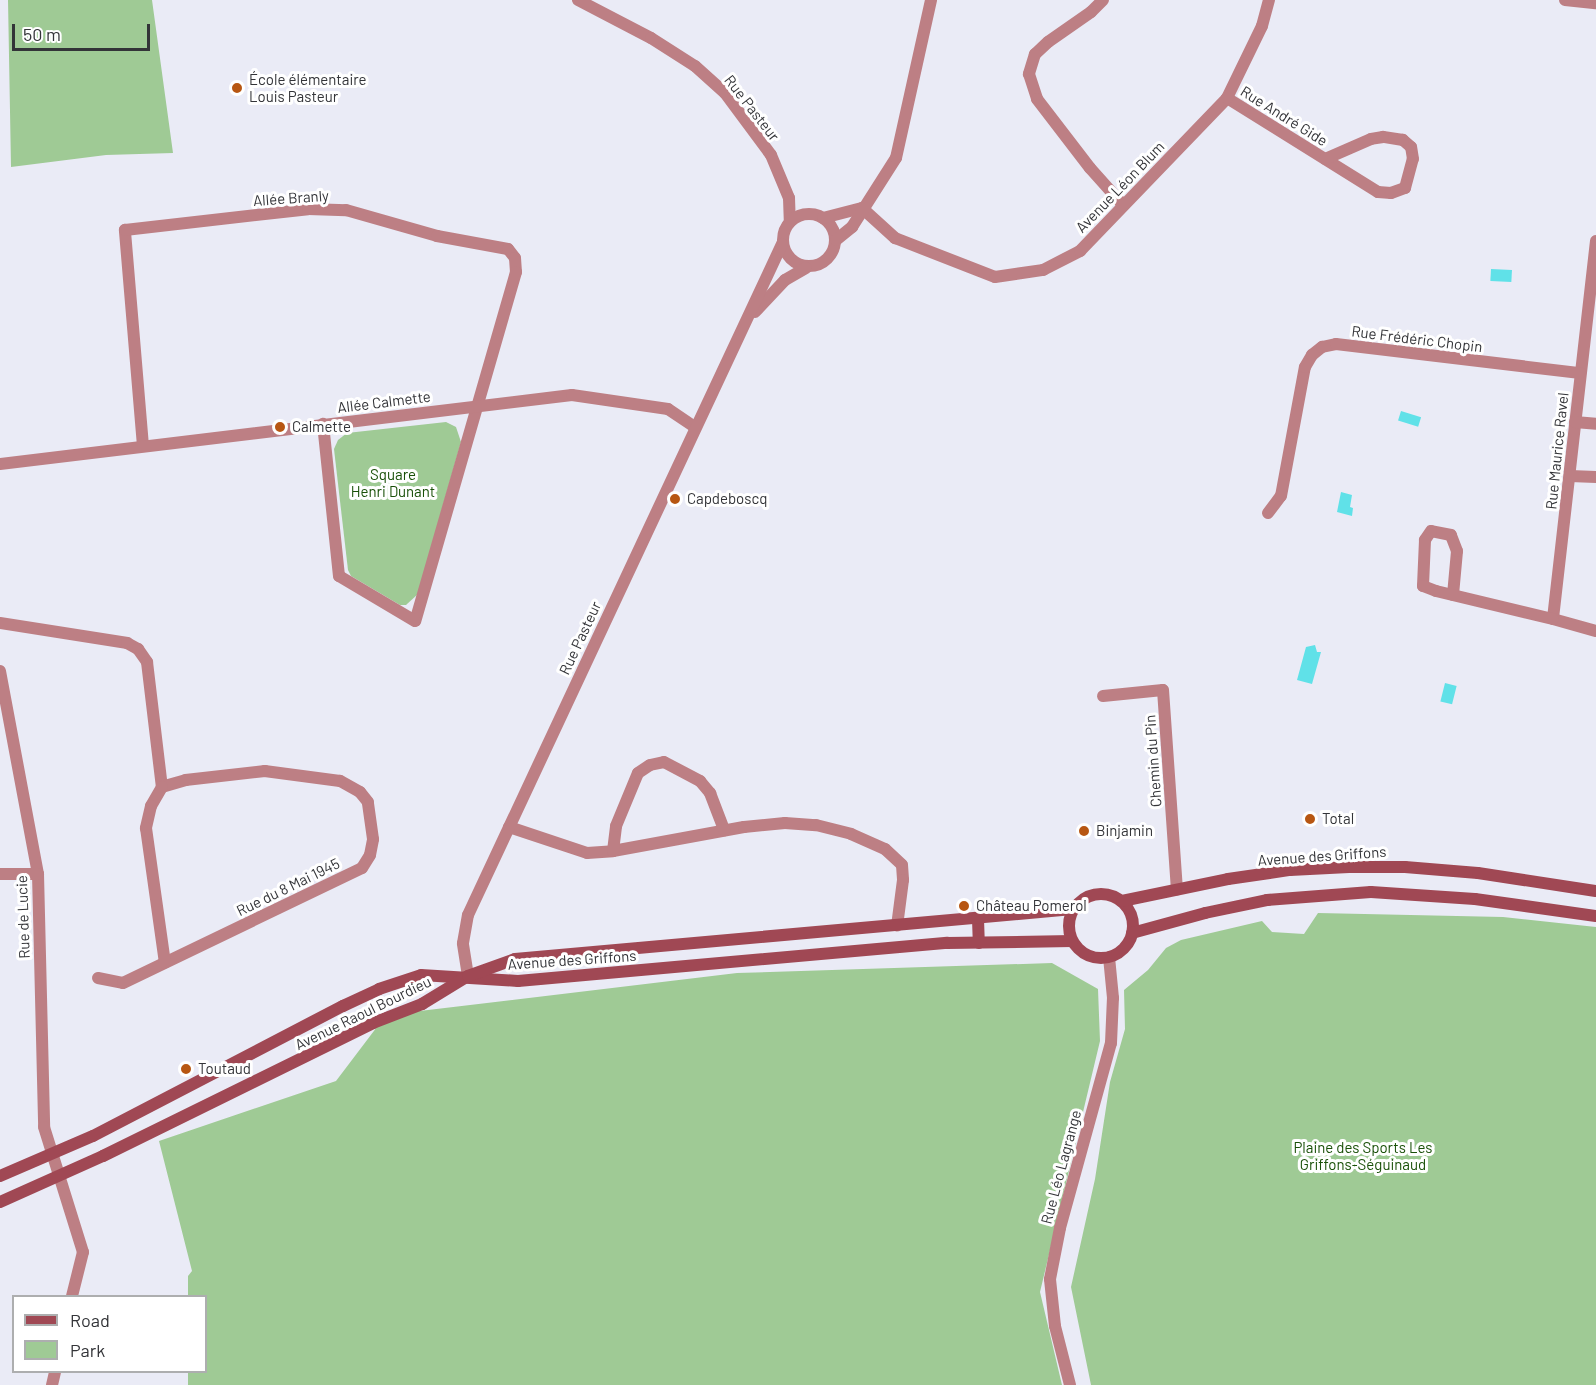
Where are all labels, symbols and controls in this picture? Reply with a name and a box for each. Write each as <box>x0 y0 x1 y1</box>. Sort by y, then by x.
scale bar <box>15 12 153 50</box>
text: 50 m <box>23 23 61 45</box>
place label: École élémentaire Louis Pasteur <box>249 70 367 105</box>
street label: Rue Pasteur <box>721 71 783 145</box>
marker: École élémentaire Louis Pasteur <box>230 81 244 95</box>
street label: Rue André Gide <box>1237 82 1331 150</box>
street label: Avenue Léon Blum <box>1072 138 1168 236</box>
street label: Allée Branly <box>252 186 330 210</box>
street label: Rue Frédéric Chopin <box>1351 322 1483 356</box>
street label: Allée Calmette <box>336 387 432 417</box>
street label: Rue Maurice Ravel <box>1542 392 1572 510</box>
place label: Calmette <box>292 418 351 436</box>
marker: Calmette <box>273 420 287 434</box>
park label: Square Henri Dunant <box>351 465 435 500</box>
place label: Capdeboscq <box>687 490 768 508</box>
marker: Capdeboscq <box>668 492 682 506</box>
street label: Rue Pasteur <box>555 599 605 677</box>
street label: Chemin du Pin <box>1141 714 1165 808</box>
place label: Total <box>1322 810 1354 828</box>
marker: Total <box>1303 812 1317 826</box>
place label: Binjamin <box>1096 822 1153 840</box>
marker: Binjamin <box>1077 824 1091 838</box>
street label: Avenue des Griffons <box>1257 843 1387 869</box>
street label: Rue du 8 Mai 1945 <box>233 854 343 920</box>
street label: Rue de Lucie <box>13 875 33 959</box>
place label: Château Pomerol <box>976 897 1087 915</box>
marker: Château Pomerol <box>957 899 971 913</box>
street label: Avenue des Griffons <box>507 947 637 973</box>
street label: Avenue Raoul Bourdieu <box>292 972 434 1054</box>
place label: Toutaud <box>198 1060 251 1078</box>
marker: Toutaud <box>179 1062 193 1076</box>
street label: Rue Léo Lagrange <box>1037 1108 1085 1226</box>
park label: Plaine des Sports Les Griffons-Séguinaud <box>1293 1138 1433 1173</box>
legend <box>12 1295 207 1373</box>
text: Road <box>70 1309 110 1331</box>
text: Park <box>70 1339 105 1361</box>

